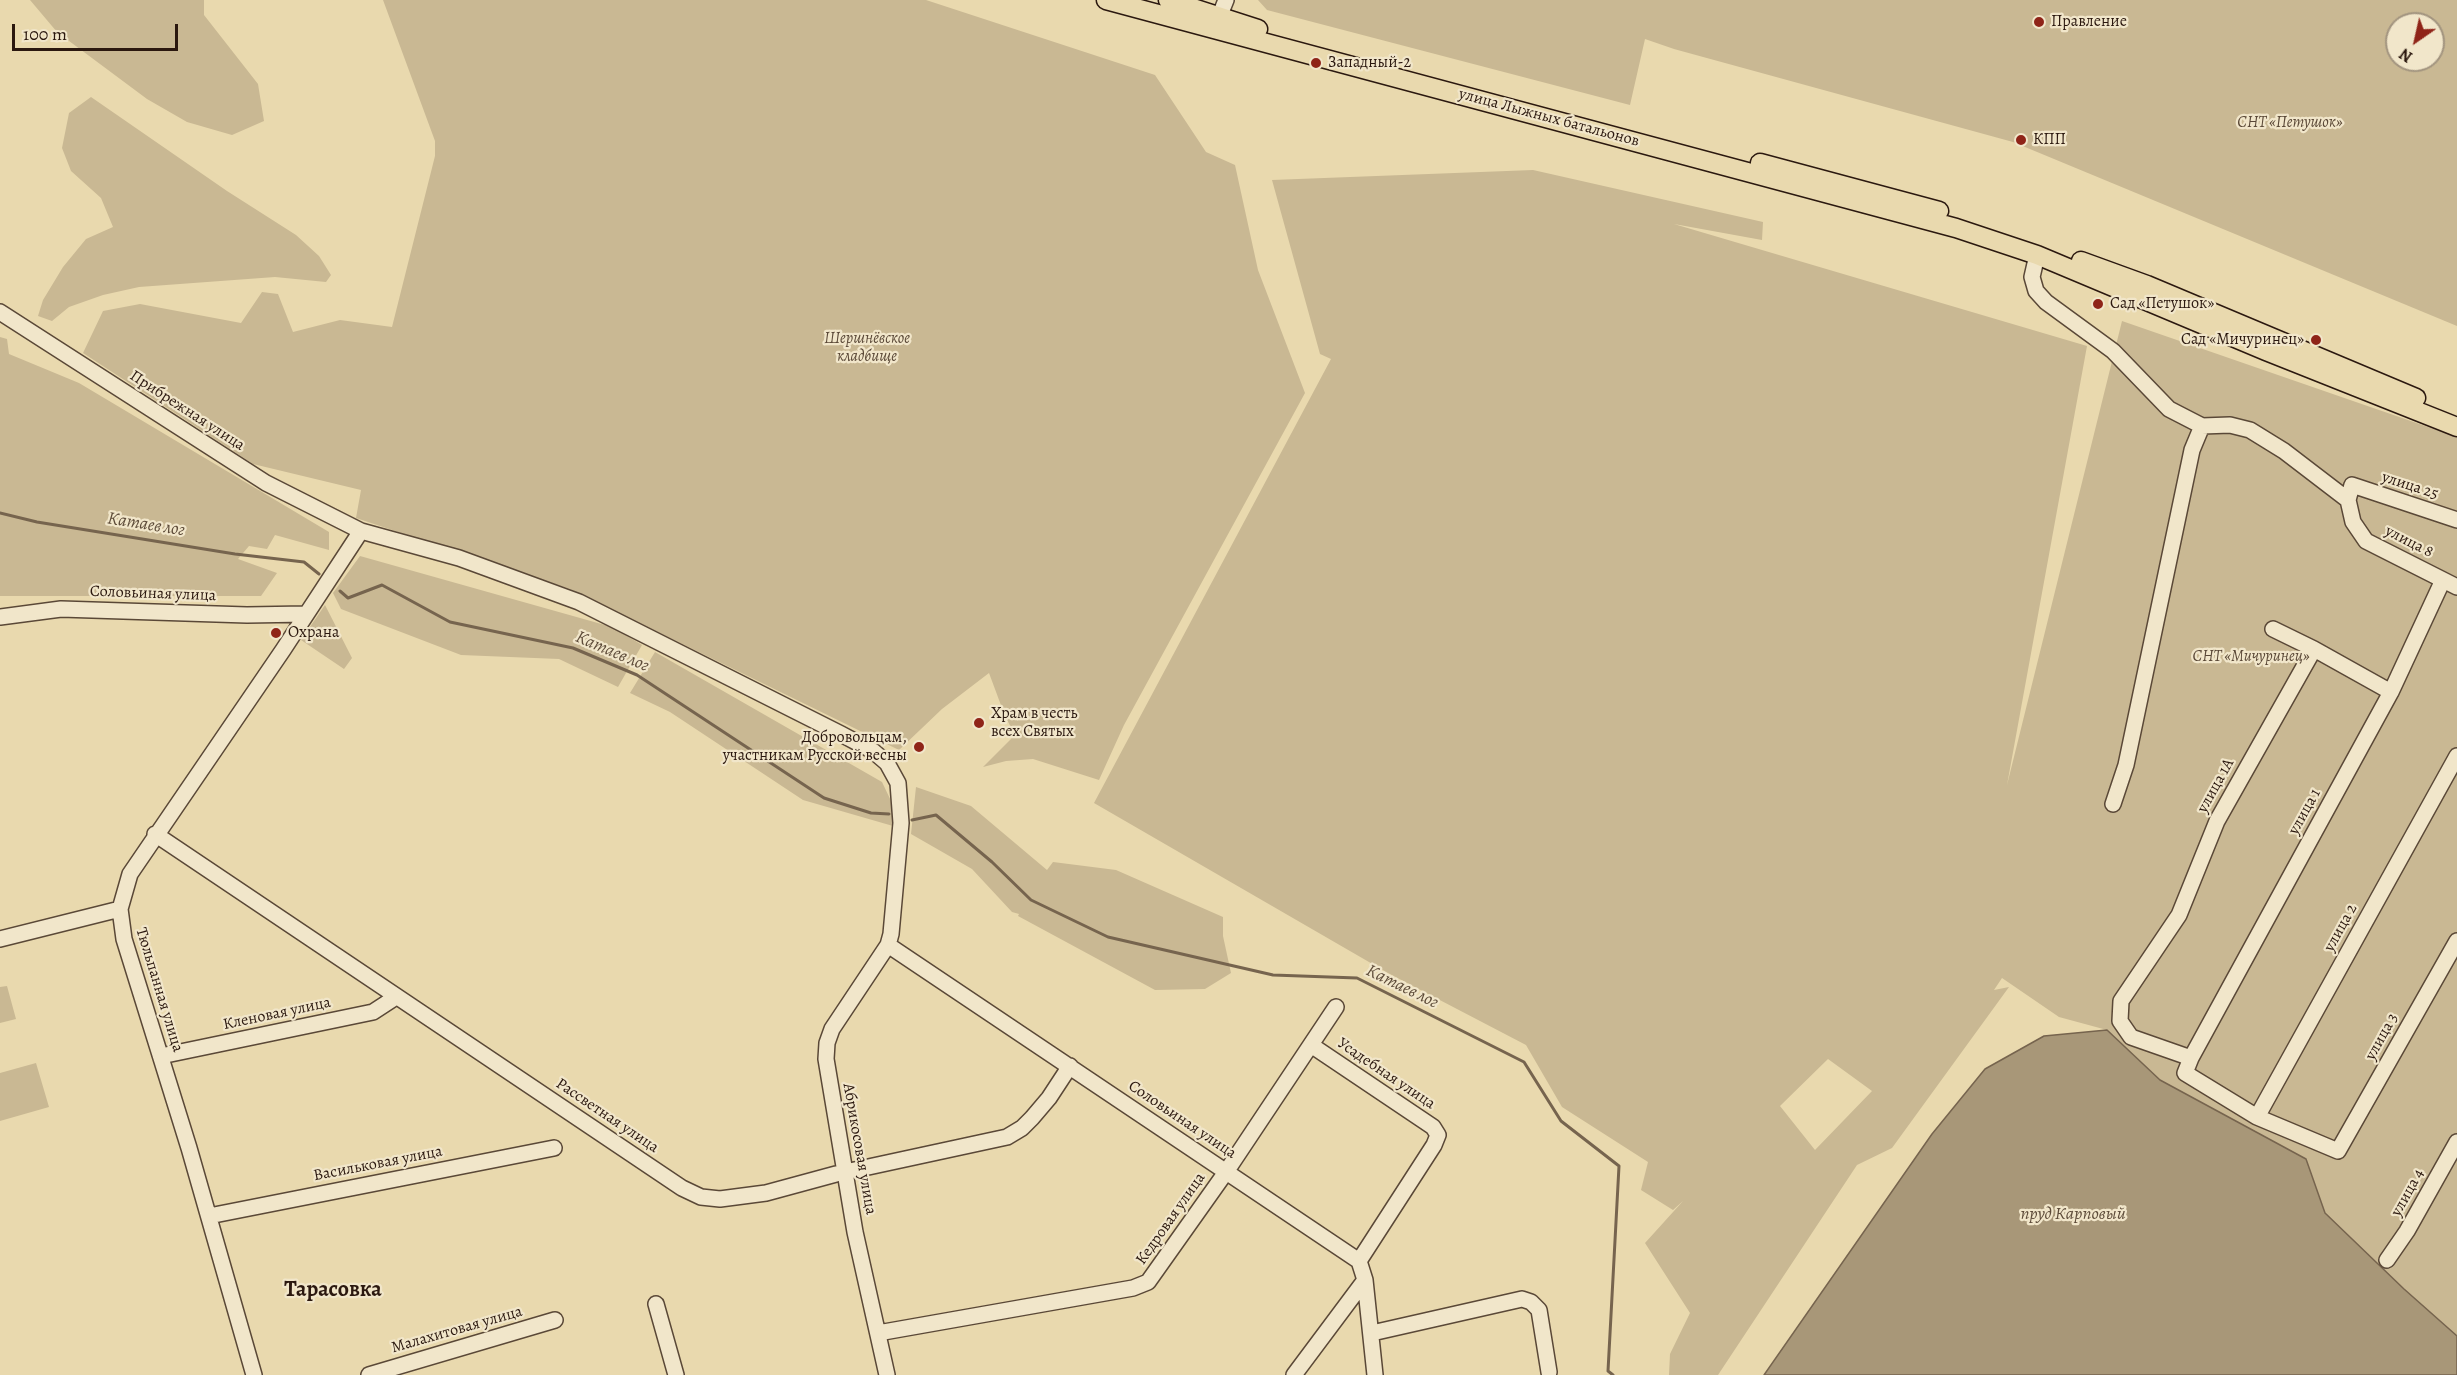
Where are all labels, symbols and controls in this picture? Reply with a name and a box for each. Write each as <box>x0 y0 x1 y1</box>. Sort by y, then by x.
scale bar <box>15 12 182 50</box>
place label: Правление <box>2051 12 2127 32</box>
north arrow <box>2385 12 2445 72</box>
marker: Правление <box>2032 15 2046 29</box>
text: 100 m <box>23 22 67 46</box>
text: N <box>2395 43 2417 68</box>
place label: Западный-2 <box>1328 53 1411 73</box>
marker: Западный-2 <box>1309 56 1323 70</box>
street label: улица Лыжных батальонов <box>1457 85 1641 151</box>
park label: СНТ «Петушок» <box>2237 113 2343 133</box>
place label: КПП <box>2033 130 2066 150</box>
marker: КПП <box>2014 133 2028 147</box>
place label: Сад «Петушок» <box>2110 294 2214 314</box>
marker: Сад «Петушок» <box>2091 297 2105 311</box>
park label: Шершнёвское кладбище <box>824 329 910 367</box>
place label: Сад «Мичуринец» <box>2181 330 2304 350</box>
marker: Сад «Мичуринец» <box>2309 333 2323 347</box>
street label: Прибрежная улица <box>126 367 248 455</box>
street label: улица 25 <box>2379 468 2441 504</box>
water label: Катаев лог <box>106 508 186 542</box>
street label: улица 8 <box>2382 522 2436 562</box>
street label: Соловьиная улица <box>90 582 216 606</box>
place label: Охрана <box>288 623 339 643</box>
marker: Охрана <box>269 626 283 640</box>
water label: Катаев лог <box>572 627 652 677</box>
park label: СНТ «Мичуринец» <box>2193 647 2309 667</box>
place label: Храм в честь всех Святых <box>991 704 1078 742</box>
marker: Храм в честь всех Святых <box>972 716 986 730</box>
place label: Добровольцам, участникам Русской весны <box>723 728 907 766</box>
marker: Добровольцам, участникам Русской весны <box>912 740 926 754</box>
street label: улица 1А <box>2193 756 2239 816</box>
street label: улица 1 <box>2285 786 2325 838</box>
street label: улица 2 <box>2320 901 2362 955</box>
street label: Тюльпанная улица <box>131 925 187 1055</box>
water label: Катаев лог <box>1362 960 1442 1014</box>
street label: Кленовая улица <box>221 993 333 1035</box>
street label: улица 3 <box>2361 1010 2403 1064</box>
street label: Усадебная улица <box>1333 1034 1439 1114</box>
street label: Рассветная улица <box>552 1075 662 1157</box>
street label: Соловьиная улица <box>1124 1077 1240 1163</box>
street label: Абрикосовая улица <box>838 1082 880 1216</box>
street label: Васильковая улица <box>312 1142 444 1186</box>
street label: улица 4 <box>2387 1166 2429 1220</box>
street label: Кедровая улица <box>1132 1169 1210 1269</box>
water label: пруд Карповый <box>2020 1204 2126 1226</box>
district label: Тарасовка <box>284 1278 382 1304</box>
street label: Малахитовая улица <box>389 1302 525 1358</box>

